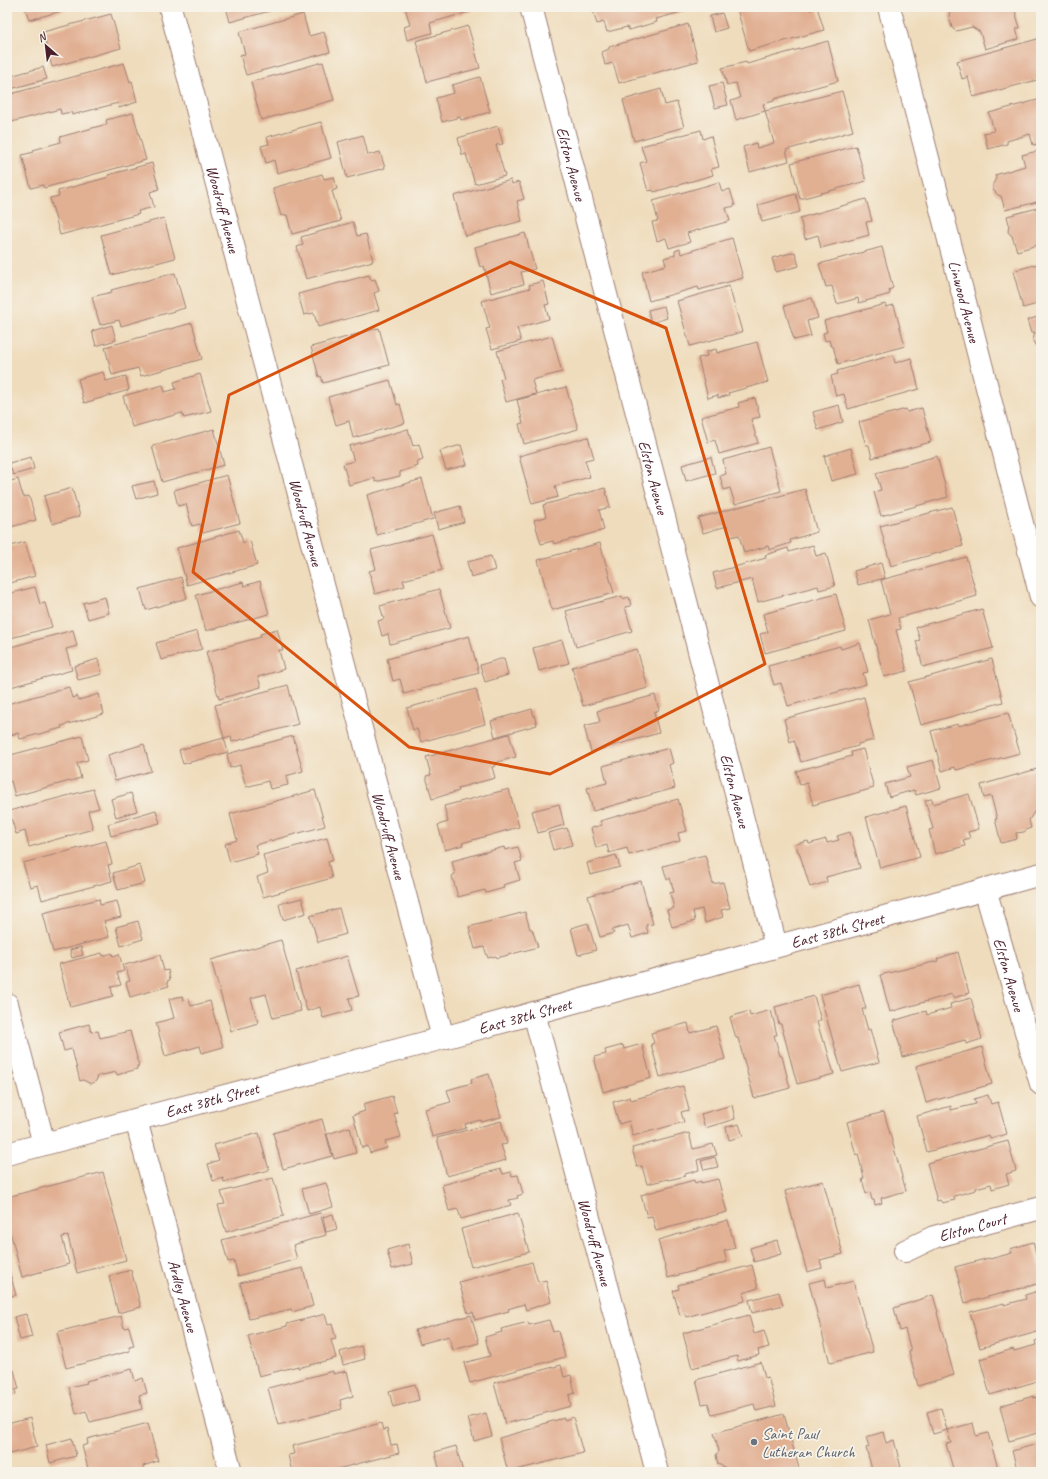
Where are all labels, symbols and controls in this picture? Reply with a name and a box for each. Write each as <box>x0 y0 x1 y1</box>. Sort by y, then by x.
north arrow <box>26 26 66 66</box>
text: N <box>35 28 50 45</box>
street label: Elston Avenue <box>552 125 591 205</box>
street label: Woodruff Avenue <box>201 163 244 257</box>
street label: Linwood Avenue <box>944 259 984 346</box>
street label: Elston Avenue <box>634 438 672 518</box>
street label: Woodruff Avenue <box>284 477 327 570</box>
street label: Elston Avenue <box>715 752 754 832</box>
street label: Woodruff Avenue <box>367 790 410 883</box>
street label: East 38th Street <box>789 908 888 953</box>
street label: Elston Avenue <box>989 936 1029 1016</box>
street label: East 38th Street <box>476 994 575 1039</box>
street label: East 38th Street <box>163 1078 262 1122</box>
street label: Woodruff Avenue <box>573 1196 616 1290</box>
street label: Elston Court <box>937 1208 1011 1246</box>
street label: Ardley Avenue <box>163 1258 202 1336</box>
place label: Saint Paul Lutheran Church <box>762 1424 855 1462</box>
marker: Saint Paul Lutheran Church <box>749 1437 759 1447</box>

